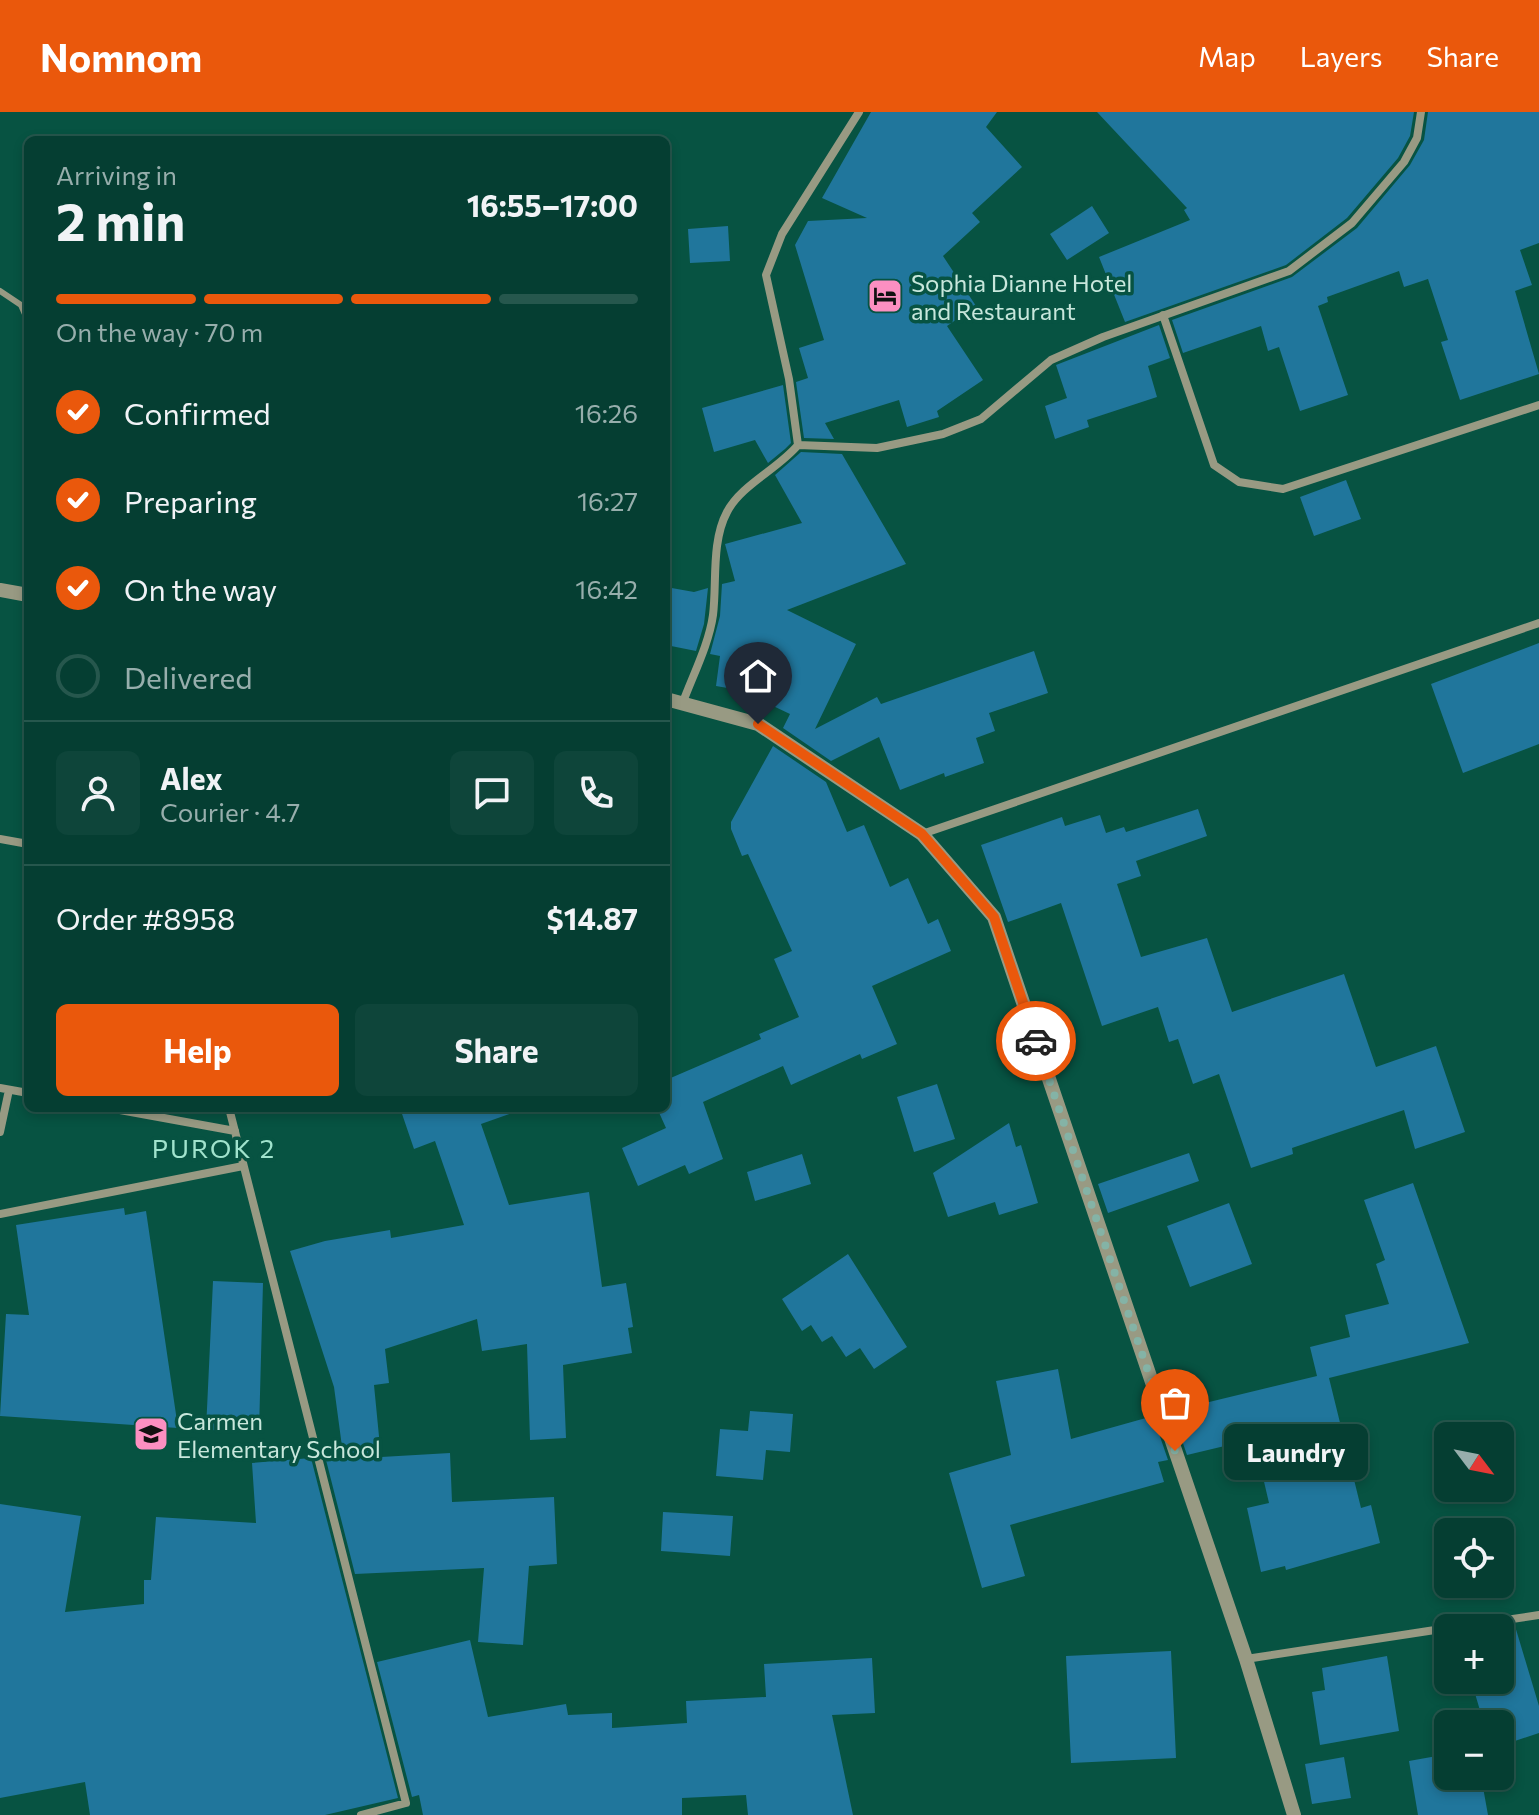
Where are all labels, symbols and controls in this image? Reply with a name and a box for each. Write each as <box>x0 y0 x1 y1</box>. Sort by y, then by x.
text: Nomnom <box>40 33 202 80</box>
text: Map <box>1198 39 1256 73</box>
text: Layers <box>1300 39 1382 73</box>
text: Share <box>1426 39 1499 73</box>
text: Arriving in <box>56 159 177 190</box>
text: 16:55–17:00 <box>467 186 638 223</box>
text: 2 min <box>56 188 185 252</box>
place label: Sophia Dianne Hotel and Restaurant <box>911 268 1132 325</box>
hotel icon: Sophia Dianne Hotel and Restaurant <box>866 277 904 315</box>
text: On the way · 70 m <box>56 316 263 347</box>
icon: check <box>56 390 100 434</box>
text: Confirmed <box>124 394 271 431</box>
text: 16:26 <box>575 397 638 428</box>
icon: check <box>56 478 100 522</box>
text: Preparing <box>124 482 257 519</box>
text: 16:27 <box>577 485 638 516</box>
icon: check <box>56 566 100 610</box>
text: On the way <box>124 570 277 607</box>
text: 16:42 <box>575 573 638 604</box>
pin <box>724 642 792 724</box>
icon: home <box>736 654 780 698</box>
text: Delivered <box>124 658 253 695</box>
button: person <box>56 751 140 835</box>
button: chat <box>450 751 534 835</box>
button: phone <box>554 751 638 835</box>
text: Alex <box>160 759 223 796</box>
text: Courier · 4.7 <box>160 796 300 827</box>
text: Order #8958 <box>56 899 235 936</box>
text: $14.87 <box>547 899 638 936</box>
courier <box>996 1001 1076 1081</box>
button: Help <box>56 1004 339 1096</box>
button: Share <box>355 1004 638 1096</box>
icon: car <box>1014 1019 1058 1063</box>
district label: PUROK 2 <box>152 1132 276 1163</box>
pin <box>1141 1369 1209 1451</box>
icon: bag <box>1153 1381 1197 1425</box>
place label: Carmen Elementary School <box>177 1406 381 1463</box>
school or university icon: Carmen Elementary School <box>132 1415 170 1453</box>
north arrow <box>1434 1422 1514 1502</box>
map controls <box>1434 1422 1514 1790</box>
callout: Laundry <box>1223 1423 1367 1479</box>
text: Laundry <box>1247 1436 1345 1467</box>
button: locate <box>1434 1518 1514 1598</box>
button: + <box>1434 1614 1514 1694</box>
button: − <box>1434 1710 1514 1790</box>

